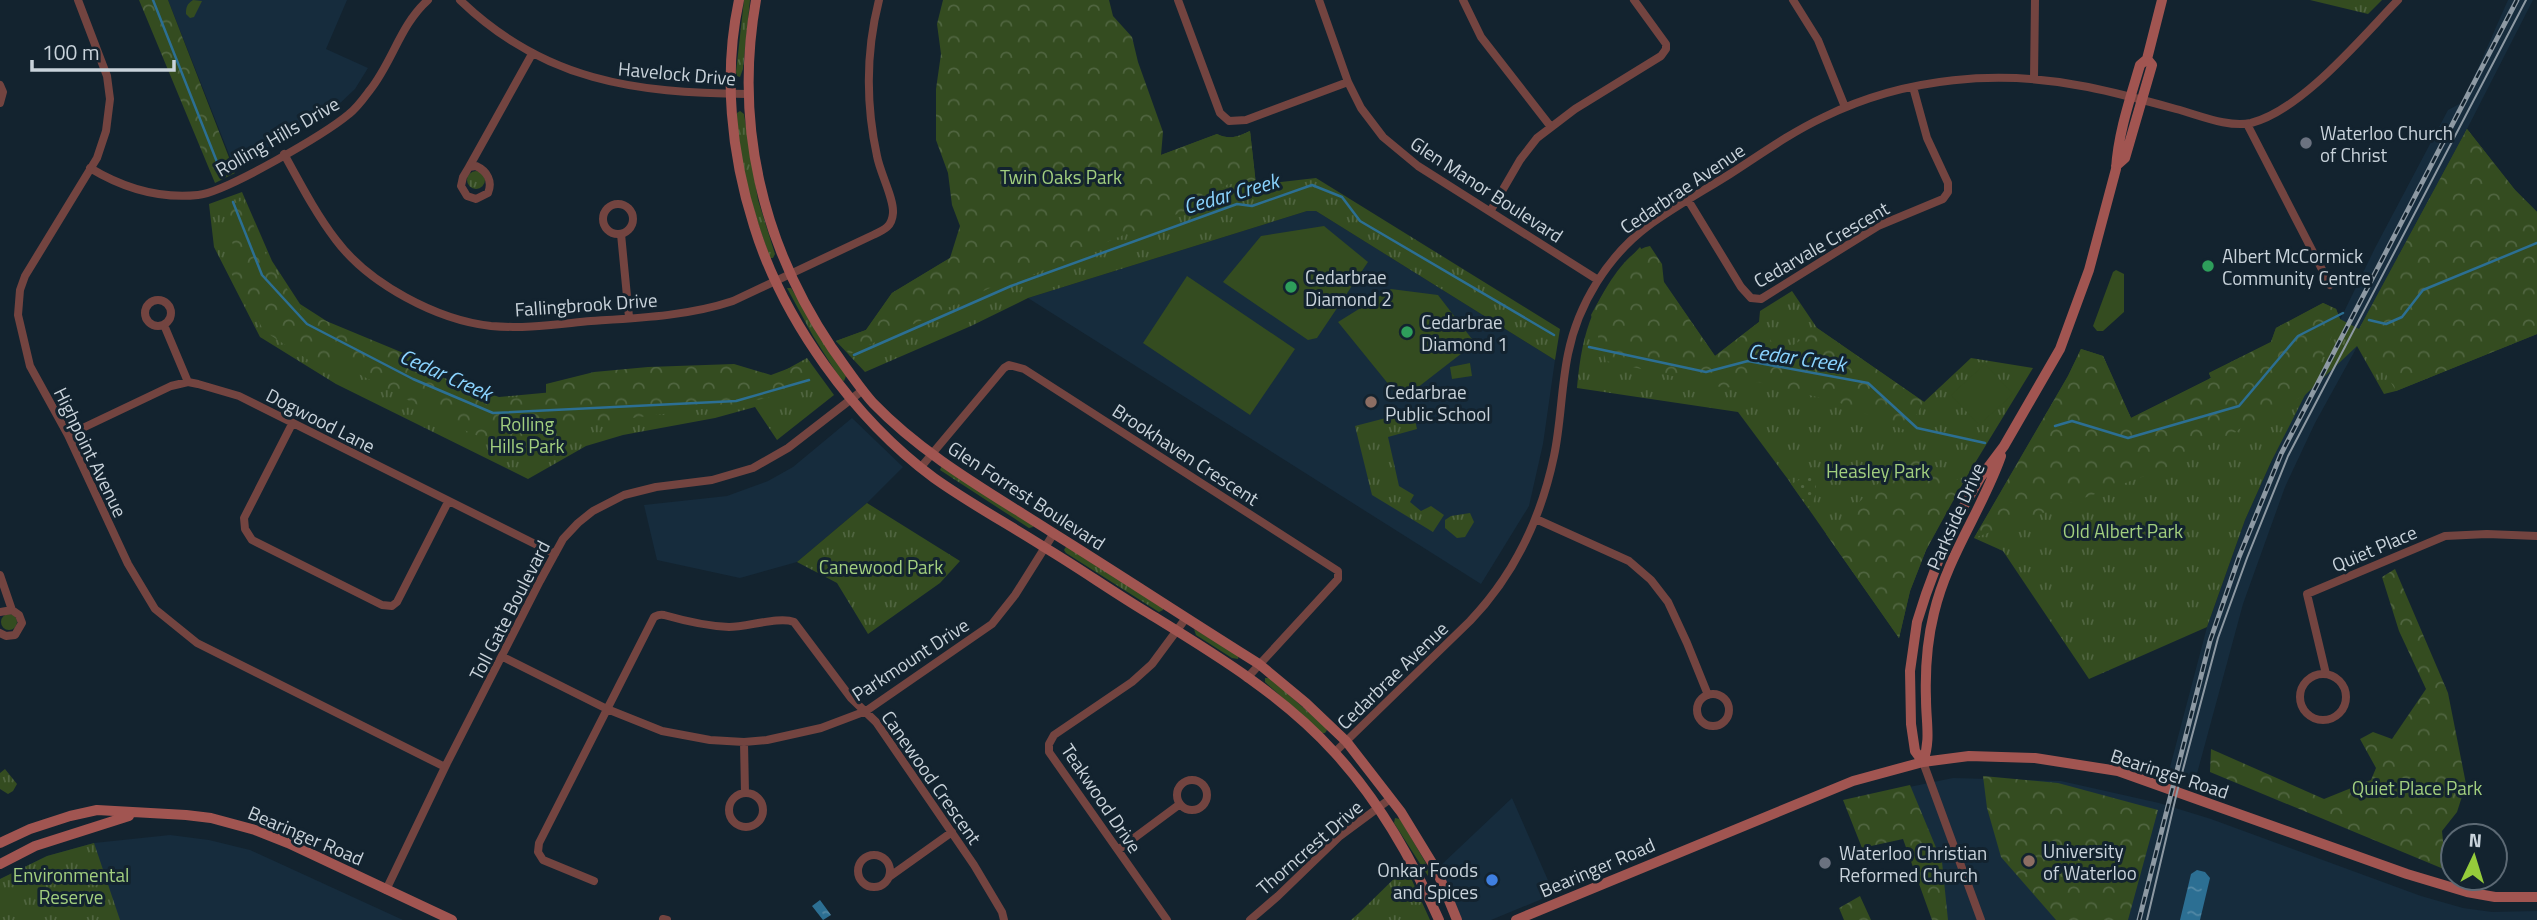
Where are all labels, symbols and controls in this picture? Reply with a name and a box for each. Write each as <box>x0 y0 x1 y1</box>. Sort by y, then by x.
scale bar <box>32 28 173 72</box>
text: 100 m <box>42 36 99 68</box>
street label: Havelock Drive <box>617 53 737 93</box>
street label: Rolling Hills Drive <box>210 89 344 183</box>
place label: Waterloo Church of Christ <box>2320 118 2453 169</box>
street label: Glen Manor Boulevard <box>1405 129 1569 249</box>
street label: Cedarbrae Avenue <box>1614 135 1750 241</box>
marker: Waterloo Church of Christ <box>2298 135 2314 151</box>
park label: Twin Oaks Park <box>1000 162 1122 191</box>
water label: Cedar Creek <box>1179 163 1285 222</box>
street label: Cedarvale Crescent <box>1748 193 1894 295</box>
place label: Albert McCormick Community Centre <box>2222 241 2371 292</box>
marker: Albert McCormick Community Centre <box>2200 258 2216 274</box>
place label: Cedarbrae Diamond 2 <box>1305 262 1392 313</box>
marker: Cedarbrae Diamond 2 <box>1283 279 1299 295</box>
street label: Fallingbrook Drive <box>514 285 658 323</box>
place label: Cedarbrae Diamond 1 <box>1421 307 1508 358</box>
marker: Cedarbrae Diamond 1 <box>1399 324 1415 340</box>
water label: Cedar Creek <box>1746 334 1850 380</box>
water label: Cedar Creek <box>395 339 500 410</box>
place label: Cedarbrae Public School <box>1385 377 1491 428</box>
street label: Dogwood Lane <box>261 380 381 460</box>
street label: Highpoint Avenue <box>47 382 135 522</box>
marker: Cedarbrae Public School <box>1363 394 1379 410</box>
street label: Brookhaven Crescent <box>1107 396 1265 512</box>
park label: Rolling Hills Park <box>489 409 565 460</box>
street label: Glen Forrest Boulevard <box>943 433 1111 557</box>
park label: Heasley Park <box>1826 456 1930 485</box>
street label: Parkside Drive <box>1918 458 1992 574</box>
park label: Old Albert Park <box>2063 516 2183 545</box>
street label: Quiet Place <box>2327 517 2421 579</box>
street label: Toll Gate Boulevard <box>461 535 557 685</box>
park label: Canewood Park <box>819 552 943 581</box>
street label: Parkmount Drive <box>846 610 974 708</box>
street label: Cedarbrae Avenue <box>1330 614 1454 736</box>
street label: Canewood Crescent <box>875 704 989 850</box>
street label: Teakwood Drive <box>1055 737 1149 859</box>
street label: Bearinger Road <box>2107 740 2233 806</box>
park label: Quiet Place Park <box>2352 773 2482 802</box>
street label: Thorncrest Drive <box>1249 793 1369 901</box>
street label: Bearinger Road <box>244 798 368 872</box>
north arrow <box>2439 822 2509 892</box>
text: N <box>2468 825 2483 854</box>
street label: Bearinger Road <box>1535 830 1659 904</box>
place label: University of Waterloo <box>2043 836 2137 887</box>
place label: Waterloo Christian Reformed Church <box>1839 838 1987 889</box>
marker: University of Waterloo <box>2021 853 2037 869</box>
place label: Onkar Foods and Spices <box>1377 855 1478 906</box>
marker: Waterloo Christian Reformed Church <box>1817 855 1833 871</box>
park label: Environmental Reserve <box>13 860 129 911</box>
marker: Onkar Foods and Spices <box>1484 872 1500 888</box>

